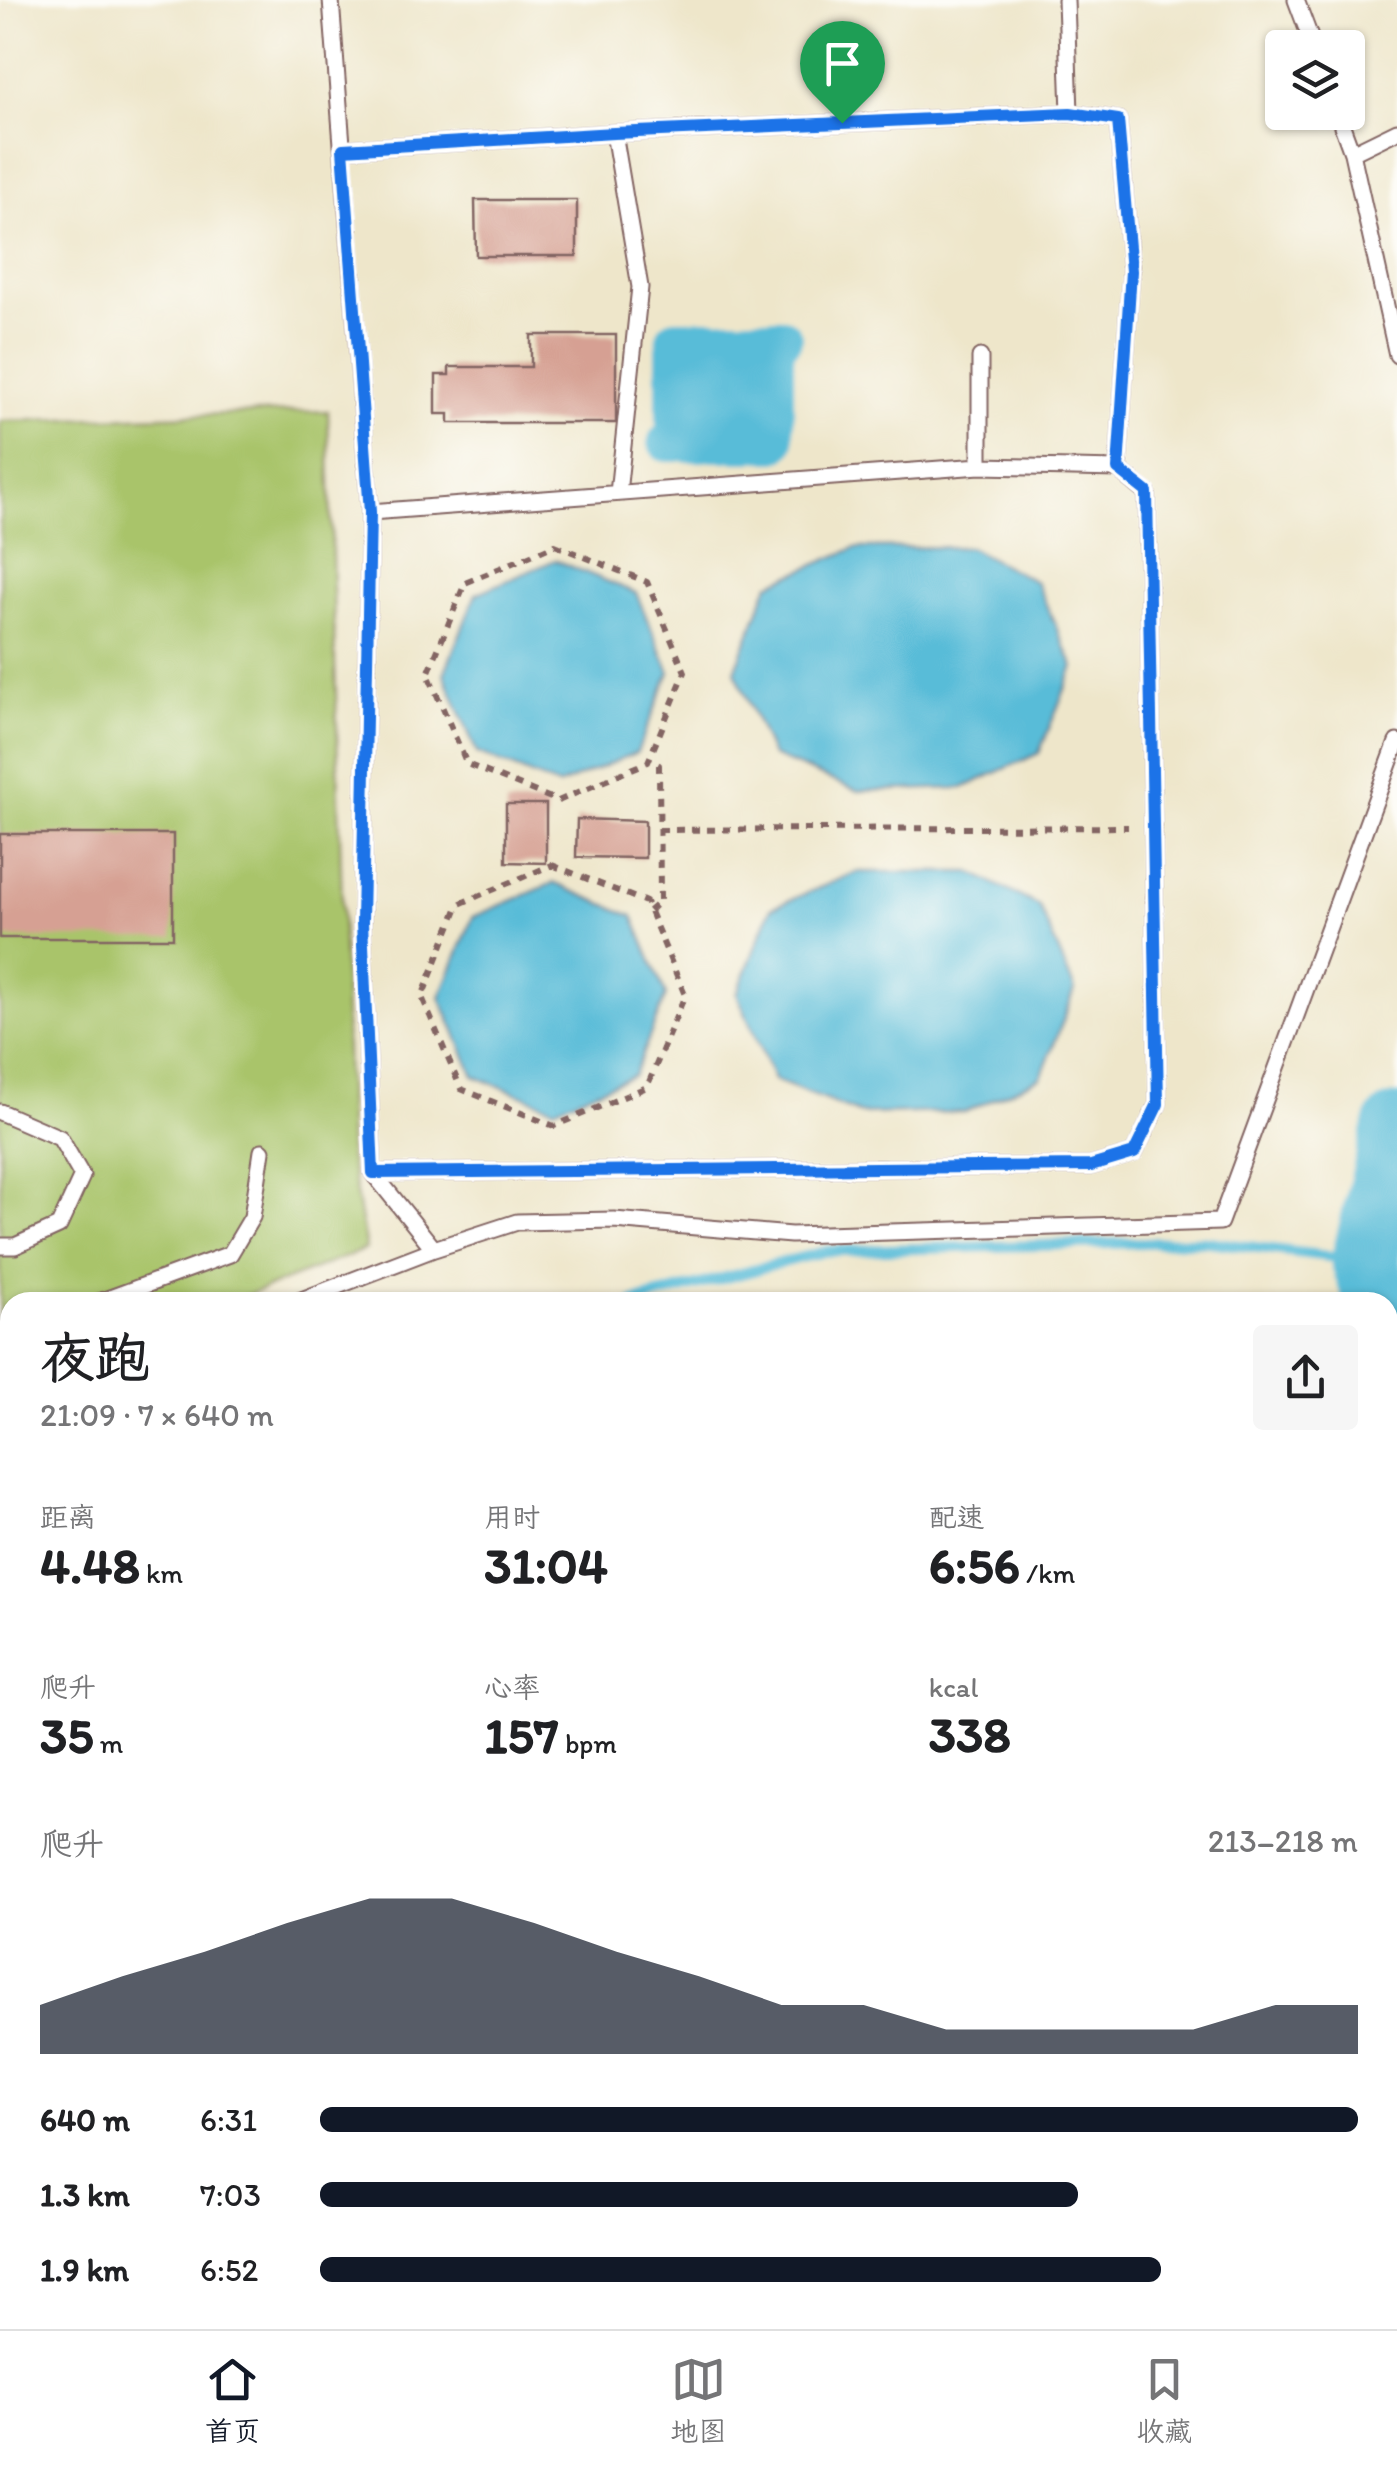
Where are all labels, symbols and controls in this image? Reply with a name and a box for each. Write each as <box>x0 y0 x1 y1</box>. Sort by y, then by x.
pin <box>800 21 885 124</box>
map controls <box>1265 30 1365 130</box>
button: layers <box>1265 30 1365 130</box>
icon: arrive <box>815 36 870 91</box>
text: 夜跑 <box>40 1325 150 1391</box>
button: share <box>1253 1325 1358 1430</box>
text: 21:09 · 7 × 640 m <box>40 1396 274 1434</box>
text: 距离 <box>40 1500 96 1534</box>
text: 用时 <box>484 1500 540 1534</box>
text: 配速 <box>929 1500 985 1534</box>
text: 4.48 <box>40 1535 140 1596</box>
text: 31:04 <box>484 1535 608 1596</box>
text: 6:56 <box>929 1535 1020 1596</box>
text: km <box>140 1556 183 1590</box>
text: /km <box>1020 1556 1075 1590</box>
text: 爬升 <box>40 1670 96 1704</box>
text: 心率 <box>484 1670 540 1704</box>
text: kcal <box>929 1670 978 1704</box>
text: 338 <box>929 1704 1011 1765</box>
text: 35 <box>40 1705 94 1766</box>
text: 157 <box>484 1705 559 1766</box>
text: m <box>94 1726 123 1760</box>
text: bpm <box>559 1726 617 1760</box>
text: 213–218 m <box>1208 1822 1358 1860</box>
text: 爬升 <box>40 1825 104 1863</box>
text: 640 m <box>40 2101 130 2139</box>
text: 6:31 <box>200 2101 257 2139</box>
text: 1.3 km <box>40 2176 130 2214</box>
text: 7:03 <box>200 2176 261 2214</box>
text: 1.9 km <box>40 2251 129 2289</box>
text: 6:52 <box>200 2251 258 2289</box>
tab: 首页 <box>205 2352 261 2449</box>
tab: 地图 <box>670 2352 726 2449</box>
tab: 收藏 <box>1136 2352 1192 2449</box>

